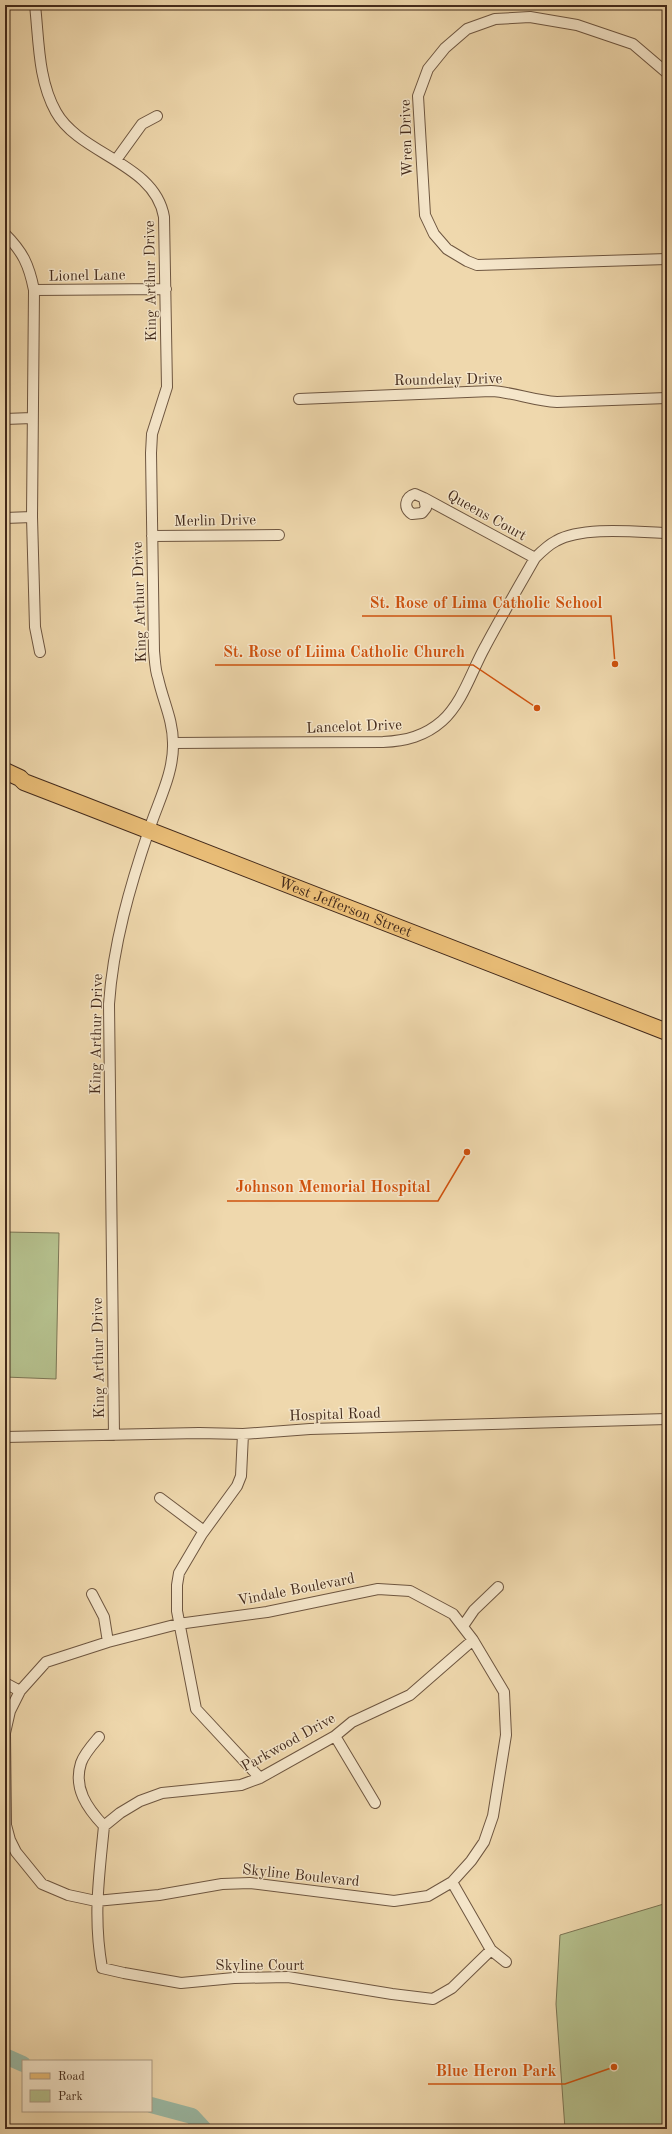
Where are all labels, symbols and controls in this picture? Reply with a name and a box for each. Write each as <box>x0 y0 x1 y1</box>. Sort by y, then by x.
street label: Wren Drive <box>399 99 416 177</box>
street label: King Arthur Drive <box>143 220 160 342</box>
street label: Lionel Lane <box>48 268 126 285</box>
street label: Roundelay Drive <box>394 372 502 389</box>
street label: Queens Court <box>444 488 528 544</box>
street label: Merlin Drive <box>174 513 256 530</box>
street label: King Arthur Drive <box>131 541 150 663</box>
callout: St. Rose of Lima Catholic School <box>362 588 611 616</box>
text: St. Rose of Lima Catholic School <box>370 596 603 612</box>
callout: St. Rose of Liima Catholic Church <box>215 637 473 665</box>
text: St. Rose of Liima Catholic Church <box>223 645 465 661</box>
street label: Lancelot Drive <box>306 718 402 737</box>
street label: West Jefferson Street <box>276 876 414 941</box>
street label: King Arthur Drive <box>89 973 106 1095</box>
callout: Johnson Memorial Hospital <box>227 1173 438 1201</box>
text: Johnson Memorial Hospital <box>235 1180 431 1196</box>
street label: King Arthur Drive <box>91 1297 108 1419</box>
street label: Hospital Road <box>289 1406 381 1425</box>
street label: Vindale Boulevard <box>236 1572 356 1609</box>
street label: Parkwood Drive <box>239 1711 338 1775</box>
street label: Skyline Boulevard <box>241 1863 360 1890</box>
street label: Skyline Court <box>215 1959 305 1974</box>
callout: Blue Heron Park <box>428 2056 565 2084</box>
legend <box>22 2060 152 2112</box>
text: Blue Heron Park <box>436 2064 556 2080</box>
text: Road <box>58 2071 85 2083</box>
text: Park <box>58 2091 83 2103</box>

